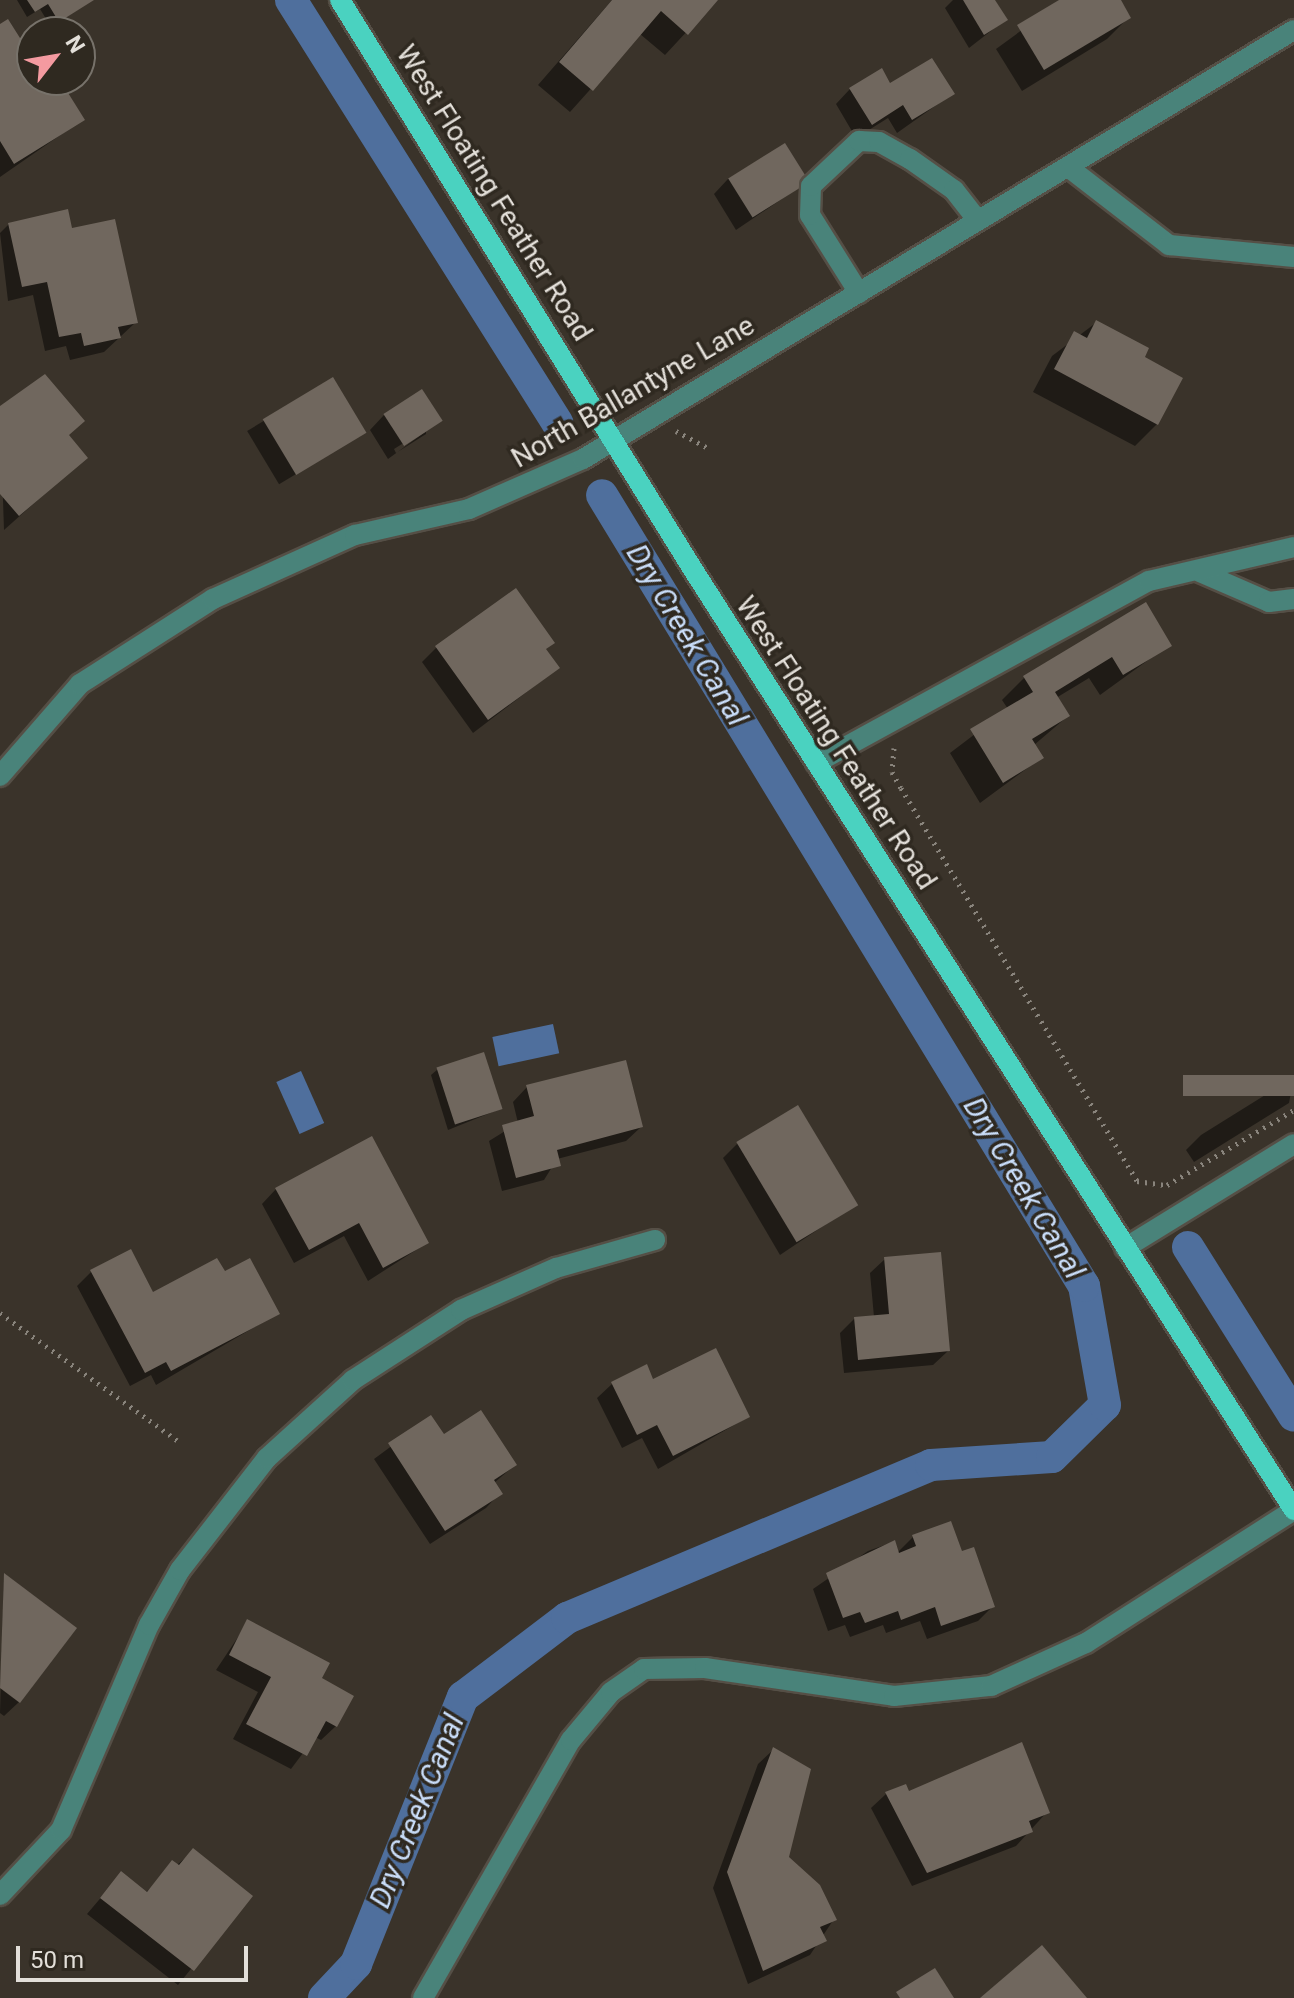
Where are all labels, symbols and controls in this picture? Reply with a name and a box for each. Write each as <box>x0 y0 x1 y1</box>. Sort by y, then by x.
north arrow <box>16 16 96 96</box>
text: N <box>61 31 90 58</box>
street label: West Floating Feather Road <box>389 39 599 347</box>
street label: North Ballantyne Lane <box>506 309 760 475</box>
water label: Dry Creek Canal <box>619 538 755 732</box>
street label: West Floating Feather Road <box>729 590 943 896</box>
water label: Dry Creek Canal <box>956 1091 1092 1285</box>
water label: Dry Creek Canal <box>362 1709 472 1913</box>
scale bar <box>20 1930 252 1980</box>
text: 50 m <box>30 1946 84 1974</box>

